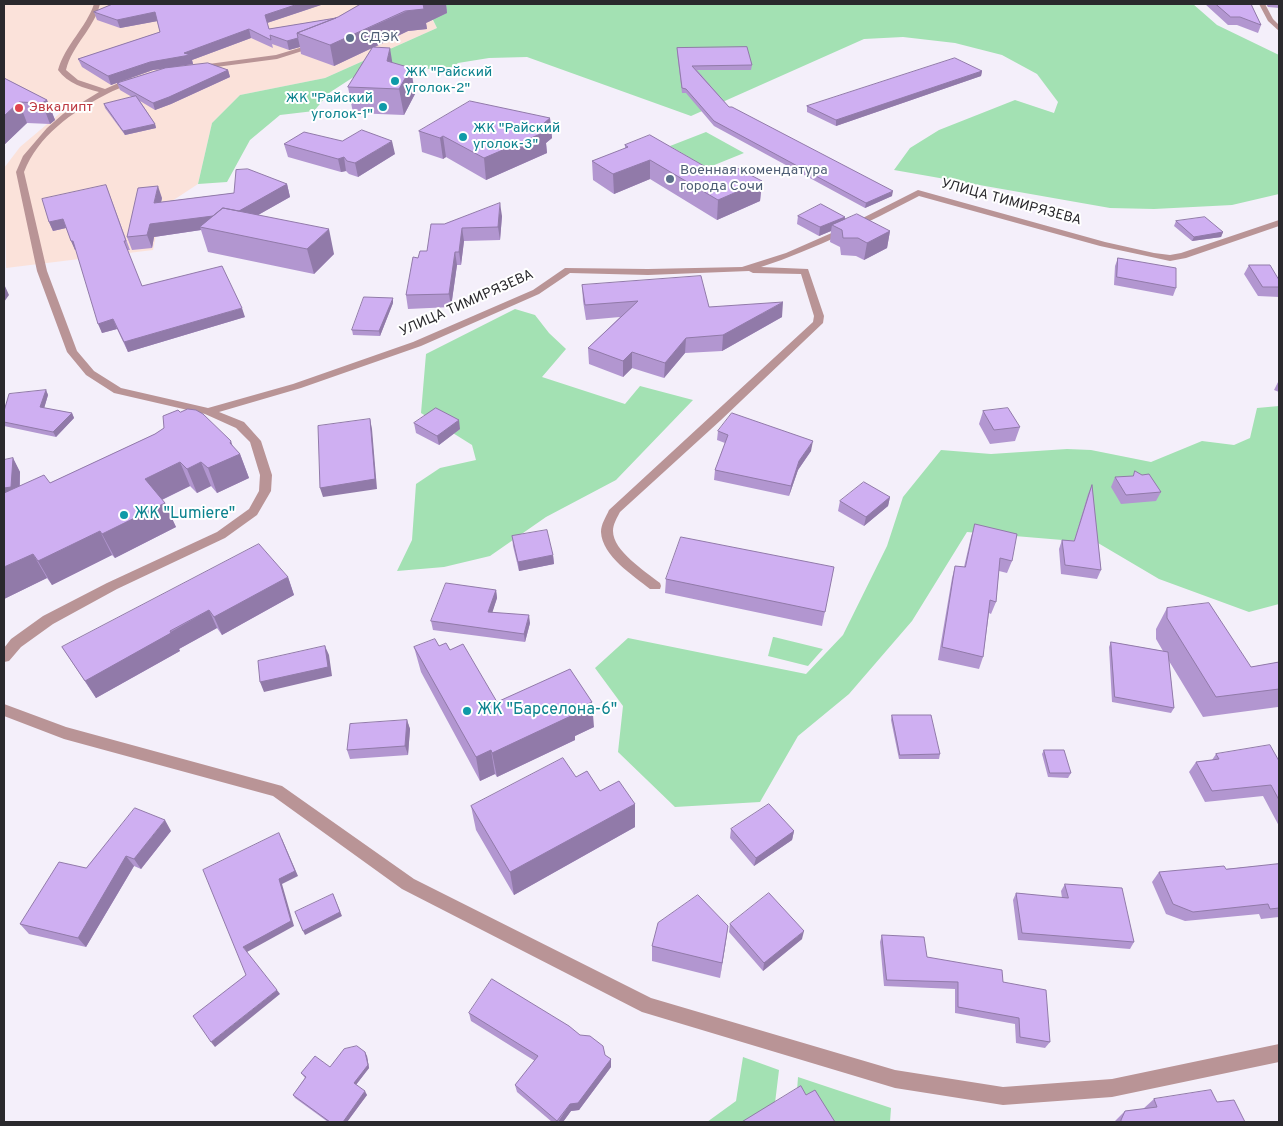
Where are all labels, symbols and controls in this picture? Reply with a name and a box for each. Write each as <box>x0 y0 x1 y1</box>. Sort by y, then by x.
place label: СДЭК <box>360 30 399 46</box>
marker: СДЭК <box>344 32 356 44</box>
place label: ЖК "Райский уголок-2" <box>405 65 492 98</box>
marker: ЖК "Райский уголок-2" <box>389 75 401 87</box>
place label: ЖК "Райский уголок-1" <box>286 91 373 124</box>
place label: Эвкалипт <box>29 100 93 116</box>
marker: ЖК "Райский уголок-1" <box>377 101 389 113</box>
marker: Эвкалипт <box>13 102 25 114</box>
place label: ЖК "Райский уголок-3" <box>473 121 560 154</box>
marker: ЖК "Райский уголок-3" <box>457 131 469 143</box>
place label: Военная комендатура города Сочи <box>680 163 828 196</box>
marker: Военная комендатура города Сочи <box>664 173 676 185</box>
street label: УЛИЦА ТИМИРЯЗЕВА <box>939 176 1083 230</box>
street label: УЛИЦА ТИМИРЯЗЕВА <box>397 267 537 341</box>
place label: ЖК "Lumiere" <box>134 505 235 525</box>
marker: ЖК "Lumiere" <box>118 509 130 521</box>
place label: ЖК "Барселона-6" <box>477 701 617 721</box>
marker: ЖК "Барселона-6" <box>461 705 473 717</box>

